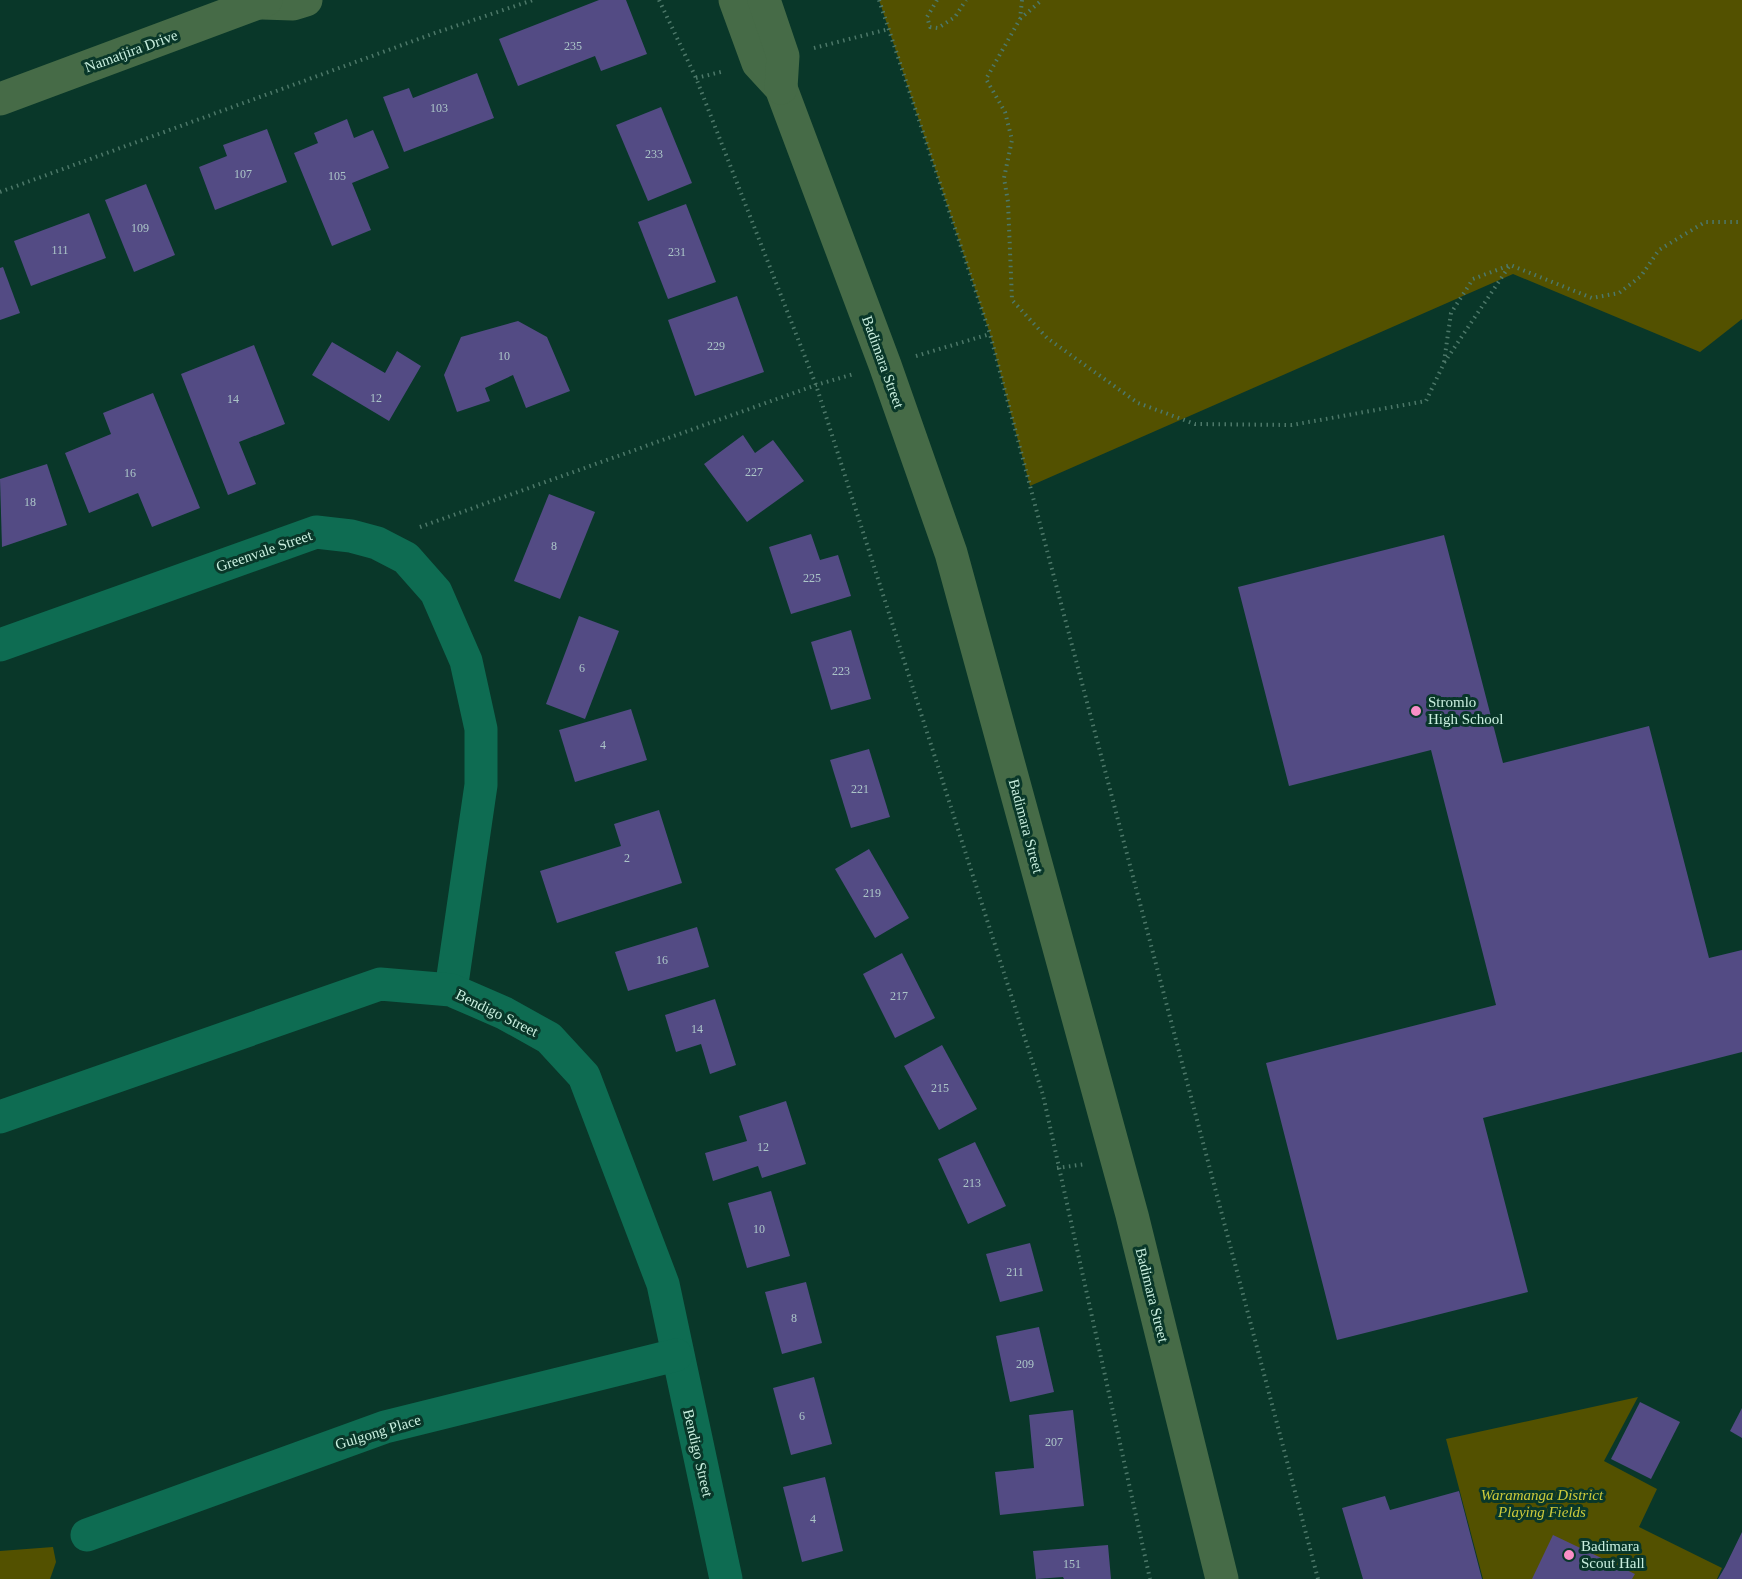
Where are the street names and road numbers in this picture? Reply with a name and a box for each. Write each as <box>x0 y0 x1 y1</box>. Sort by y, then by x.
street label: Namatjira Drive <box>82 27 180 75</box>
street label: Badimara Street <box>859 314 907 411</box>
street label: Greenvale Street <box>214 527 315 575</box>
street label: Badimara Street <box>1006 777 1047 876</box>
street label: Bendigo Street <box>453 986 542 1040</box>
street label: Badimara Street <box>1132 1246 1172 1345</box>
street label: Bendigo Street <box>680 1408 716 1499</box>
street label: Gulgong Place <box>333 1411 423 1453</box>

